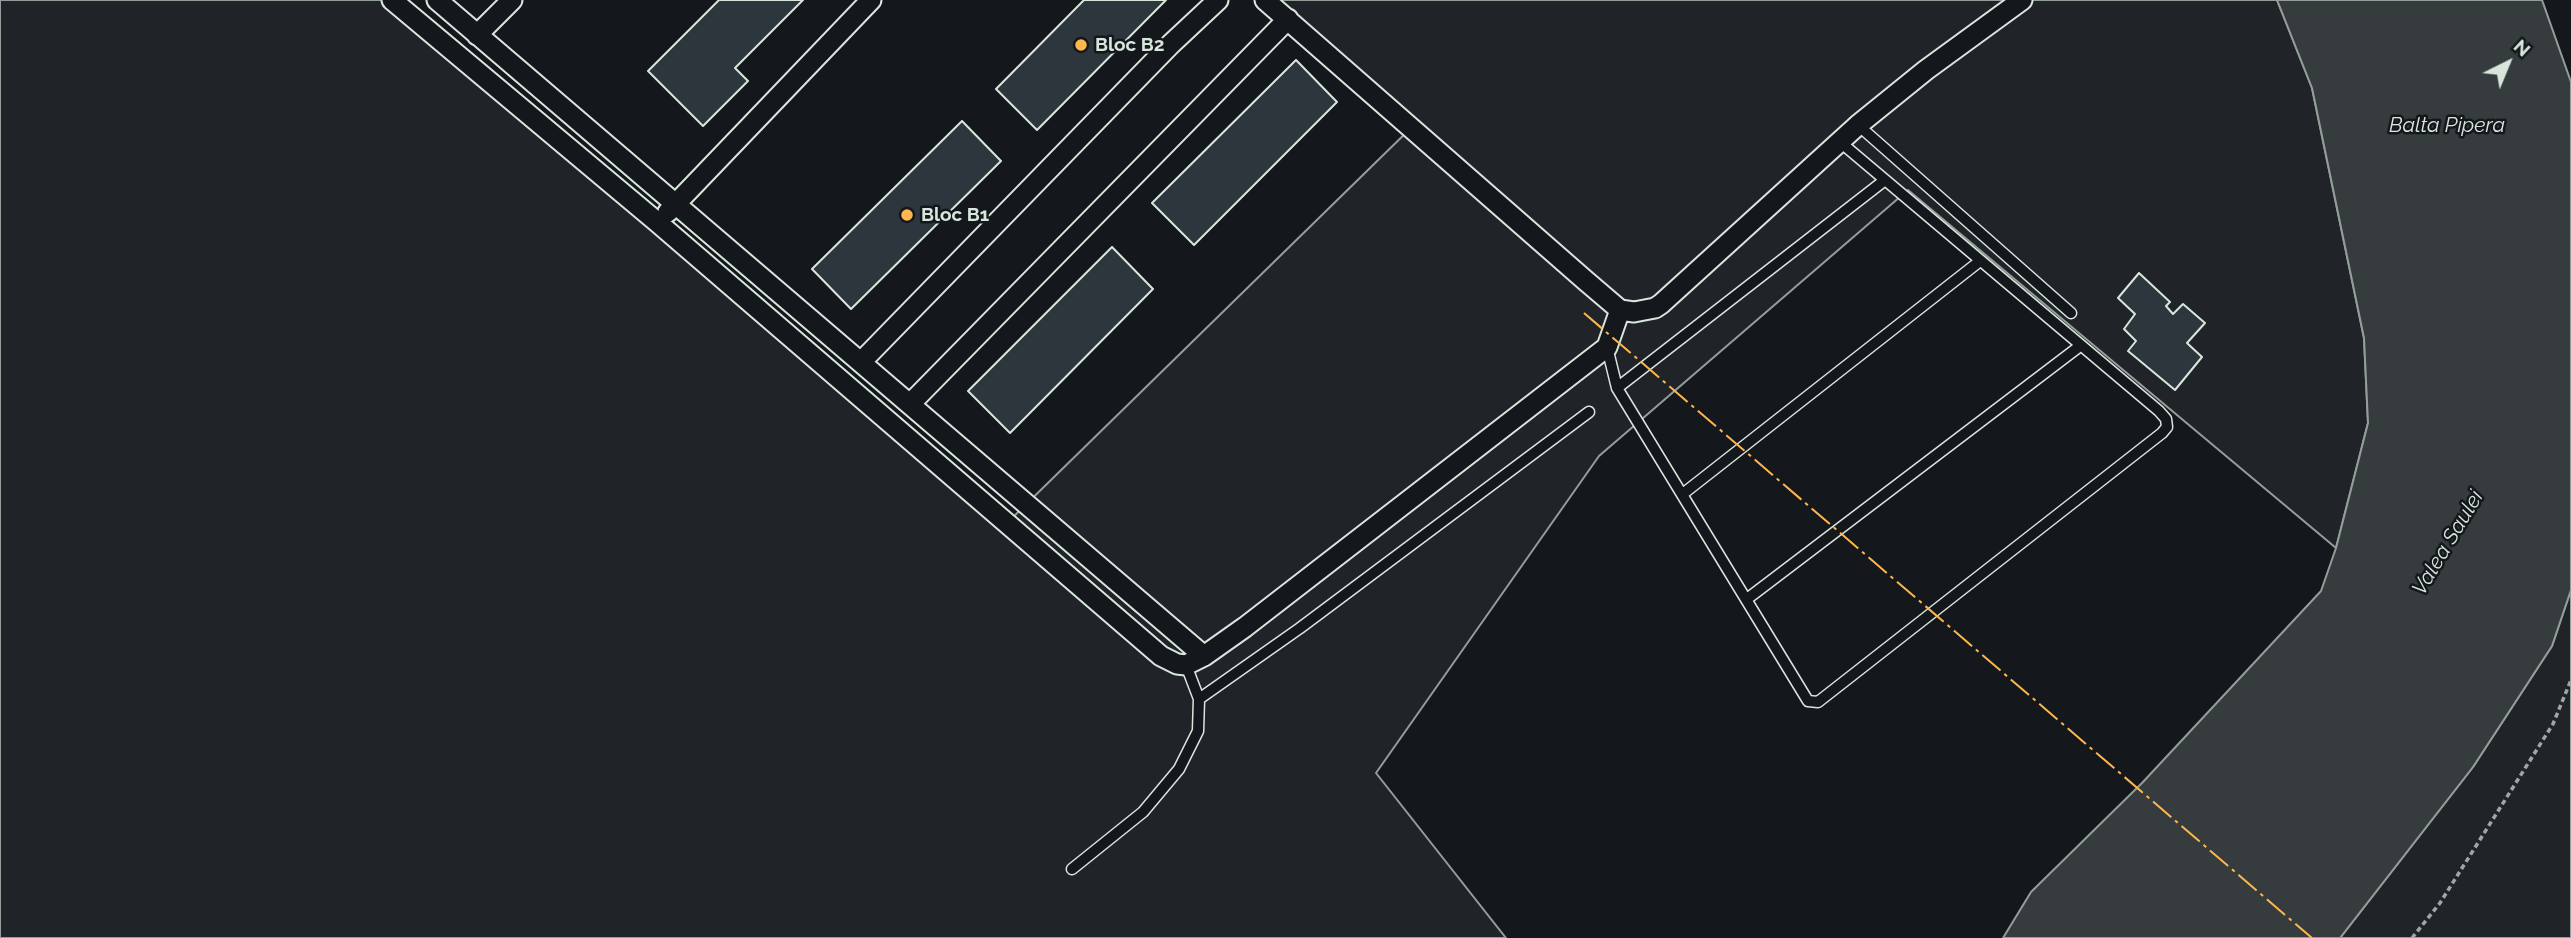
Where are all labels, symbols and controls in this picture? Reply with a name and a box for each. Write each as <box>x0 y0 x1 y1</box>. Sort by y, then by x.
north arrow <box>2473 28 2543 98</box>
place label: Bloc B2 <box>1095 34 1164 56</box>
text: N <box>2510 35 2535 61</box>
marker: Bloc B2 <box>1073 37 1089 53</box>
water label: Balta Pipera <box>2389 113 2505 139</box>
place label: Bloc B1 <box>921 204 989 226</box>
marker: Bloc B1 <box>899 207 915 223</box>
water label: Valea Saulei <box>2407 486 2489 600</box>

